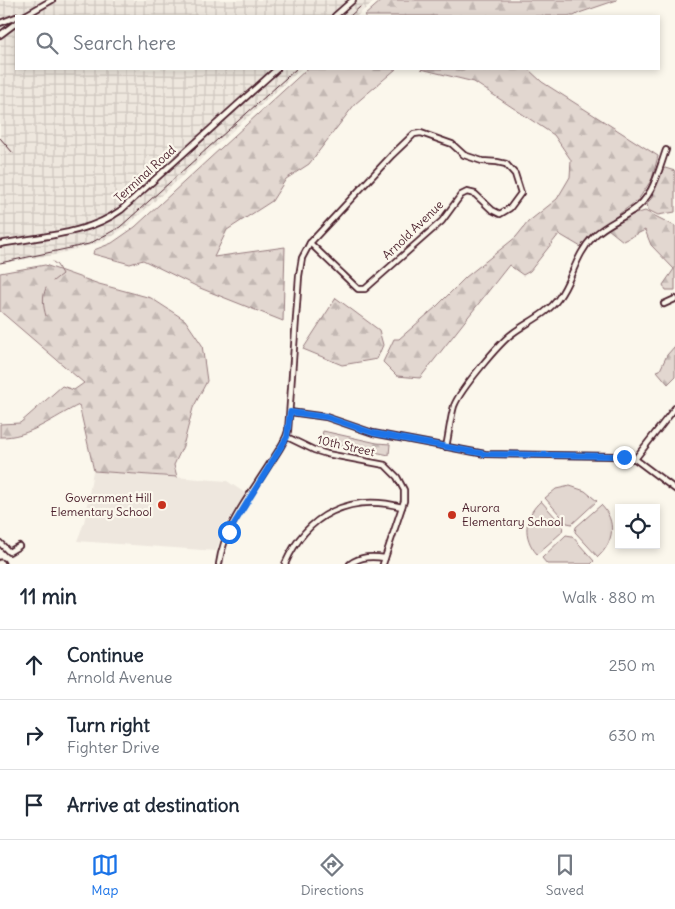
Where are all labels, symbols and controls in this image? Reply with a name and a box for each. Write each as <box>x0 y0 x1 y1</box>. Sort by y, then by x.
search box <box>15 15 660 70</box>
icon: search <box>33 29 61 57</box>
text: Search here <box>73 31 176 55</box>
street label: Terminal Road <box>111 142 178 205</box>
street label: Arnold Avenue <box>379 197 446 263</box>
street label: 10th Street <box>316 432 376 459</box>
route end <box>613 446 636 469</box>
place label: Government Hill Elementary School <box>51 490 152 519</box>
marker: Government Hill Elementary School <box>156 499 168 511</box>
place label: Aurora Elementary School <box>462 500 563 529</box>
map controls <box>615 504 660 549</box>
button: locate <box>615 504 660 549</box>
marker: Aurora Elementary School <box>446 509 458 521</box>
route start <box>218 521 241 544</box>
text: 11 min <box>20 583 77 610</box>
text: Walk · 880 m <box>562 587 655 607</box>
text: Continue <box>67 643 144 667</box>
icon: ahead <box>20 651 48 679</box>
text: 250 m <box>609 655 655 675</box>
text: Arnold Avenue <box>67 667 173 687</box>
text: Turn right <box>67 713 150 737</box>
icon: right <box>20 721 48 749</box>
text: 630 m <box>608 725 655 745</box>
text: Fighter Drive <box>67 737 160 757</box>
icon: arrive <box>20 791 48 819</box>
text: Arrive at destination <box>67 793 240 817</box>
tab: Map <box>91 851 119 899</box>
tab: Directions <box>301 851 364 899</box>
tab: Saved <box>546 851 584 899</box>

